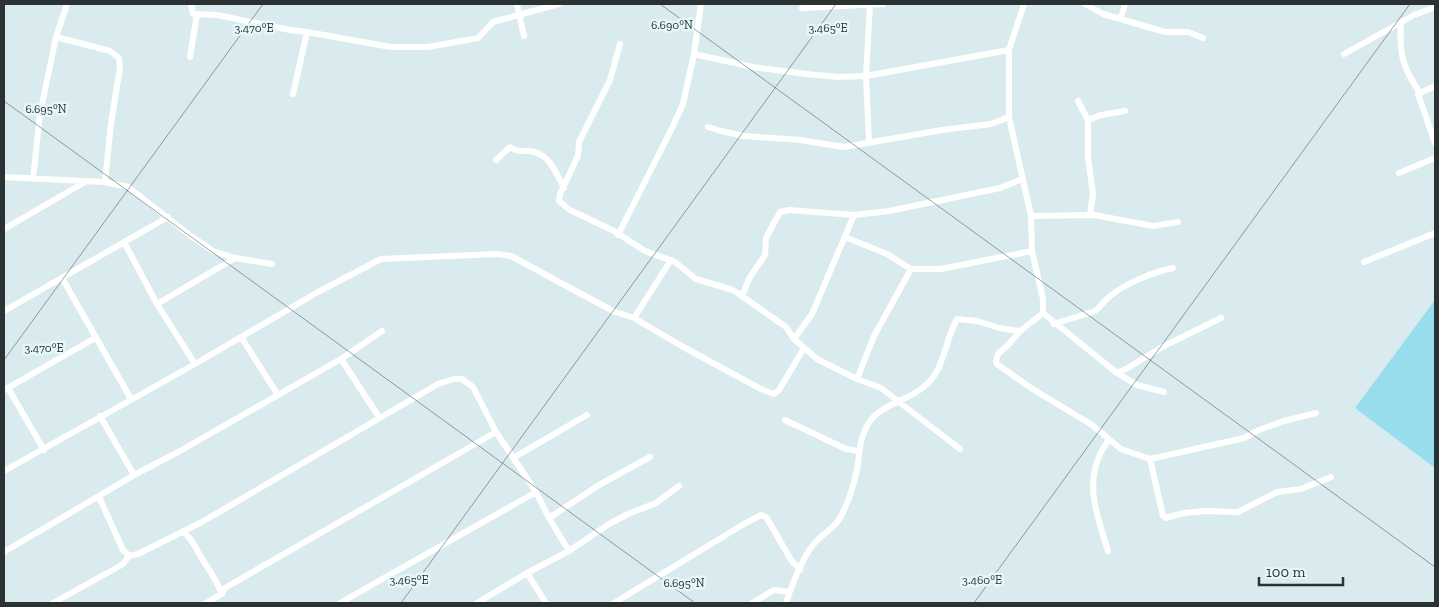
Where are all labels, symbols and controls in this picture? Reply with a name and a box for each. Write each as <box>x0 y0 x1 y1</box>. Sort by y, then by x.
text: 6.690°N <box>651 18 693 32</box>
text: 3.470°E <box>234 21 274 35</box>
text: 3.465°E <box>808 21 848 35</box>
text: 6.695°N <box>25 102 67 116</box>
text: 3.470°E <box>24 341 64 355</box>
scale bar <box>1259 554 1343 586</box>
text: 100 m <box>1266 563 1305 581</box>
text: 3.465°E <box>389 573 429 587</box>
text: 3.460°E <box>962 573 1002 587</box>
text: 6.695°N <box>663 576 705 590</box>

